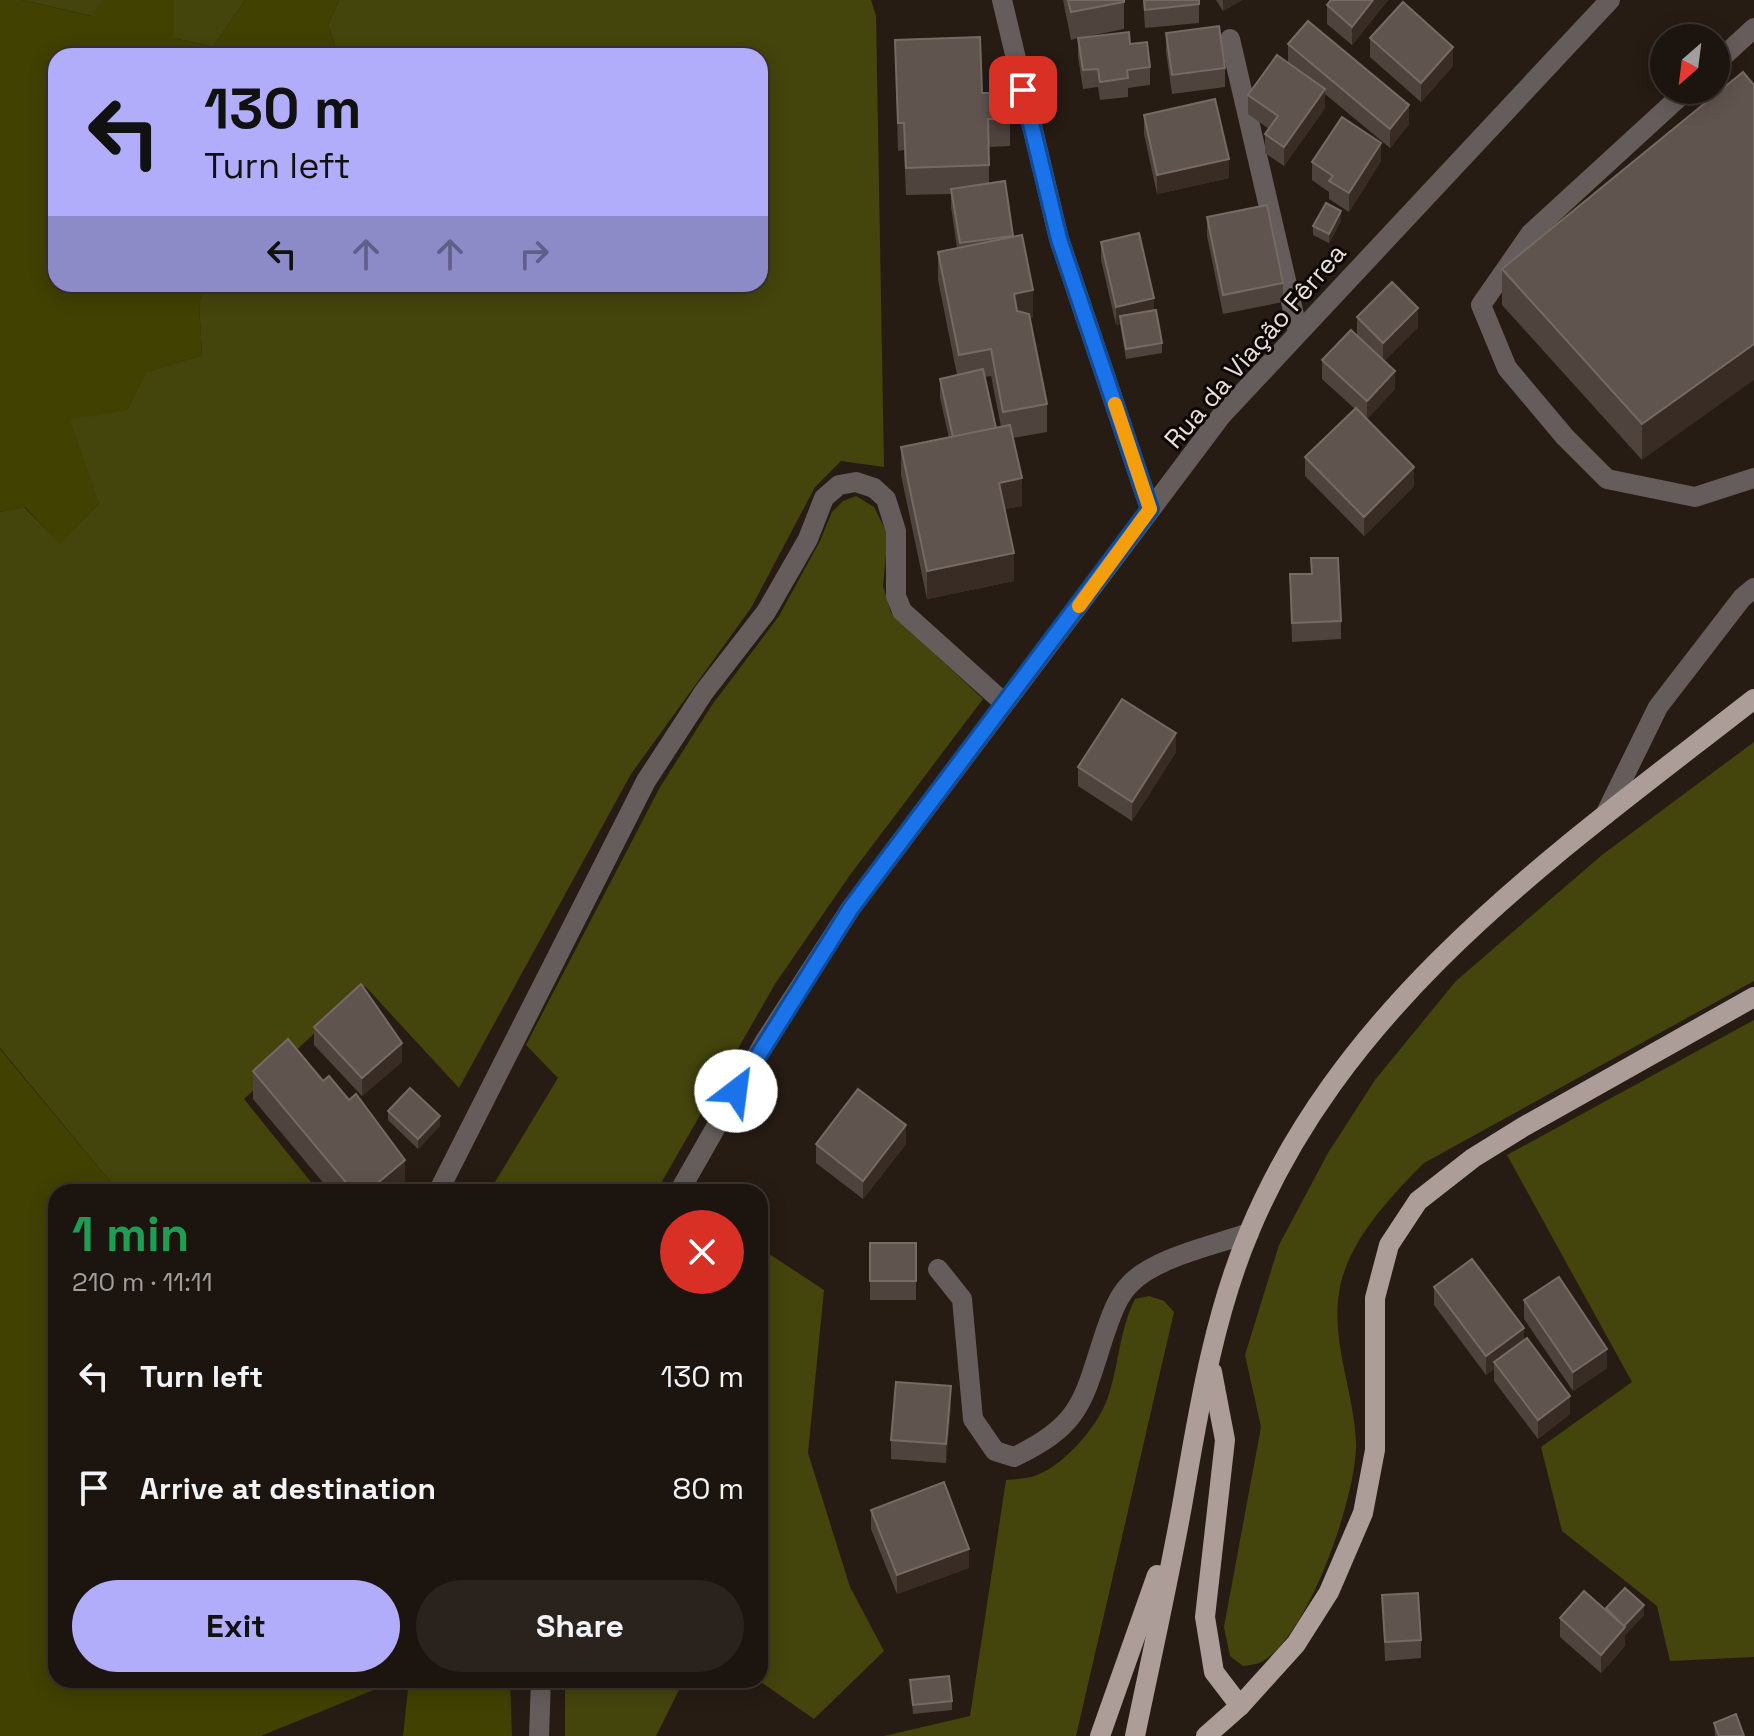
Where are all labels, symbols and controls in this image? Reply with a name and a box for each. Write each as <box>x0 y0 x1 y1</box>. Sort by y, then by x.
north arrow <box>1650 24 1730 104</box>
map controls <box>1650 24 1730 104</box>
pin <box>989 56 1057 124</box>
icon: arrive <box>1001 68 1045 112</box>
text: 130 m <box>204 73 362 144</box>
icon: left <box>72 80 176 184</box>
text: Turn left <box>204 143 351 189</box>
icon: left <box>260 232 304 276</box>
icon: ahead <box>344 232 388 276</box>
icon: ahead <box>428 232 472 276</box>
icon: right <box>512 232 556 276</box>
street label: Rua da Viação Fêrrea <box>1157 236 1353 456</box>
position arrow <box>694 1049 778 1133</box>
text: 1 min <box>72 1204 189 1265</box>
button: close <box>660 1210 744 1294</box>
text: 210 m · 11:11 <box>72 1265 213 1299</box>
icon: left <box>72 1354 116 1398</box>
text: Turn left <box>140 1357 263 1396</box>
text: 130 m <box>661 1357 744 1396</box>
icon: arrive <box>72 1466 116 1510</box>
text: Arrive at destination <box>140 1469 436 1508</box>
text: 80 m <box>673 1469 744 1508</box>
button: Exit <box>72 1580 400 1672</box>
button: Share <box>416 1580 744 1672</box>

